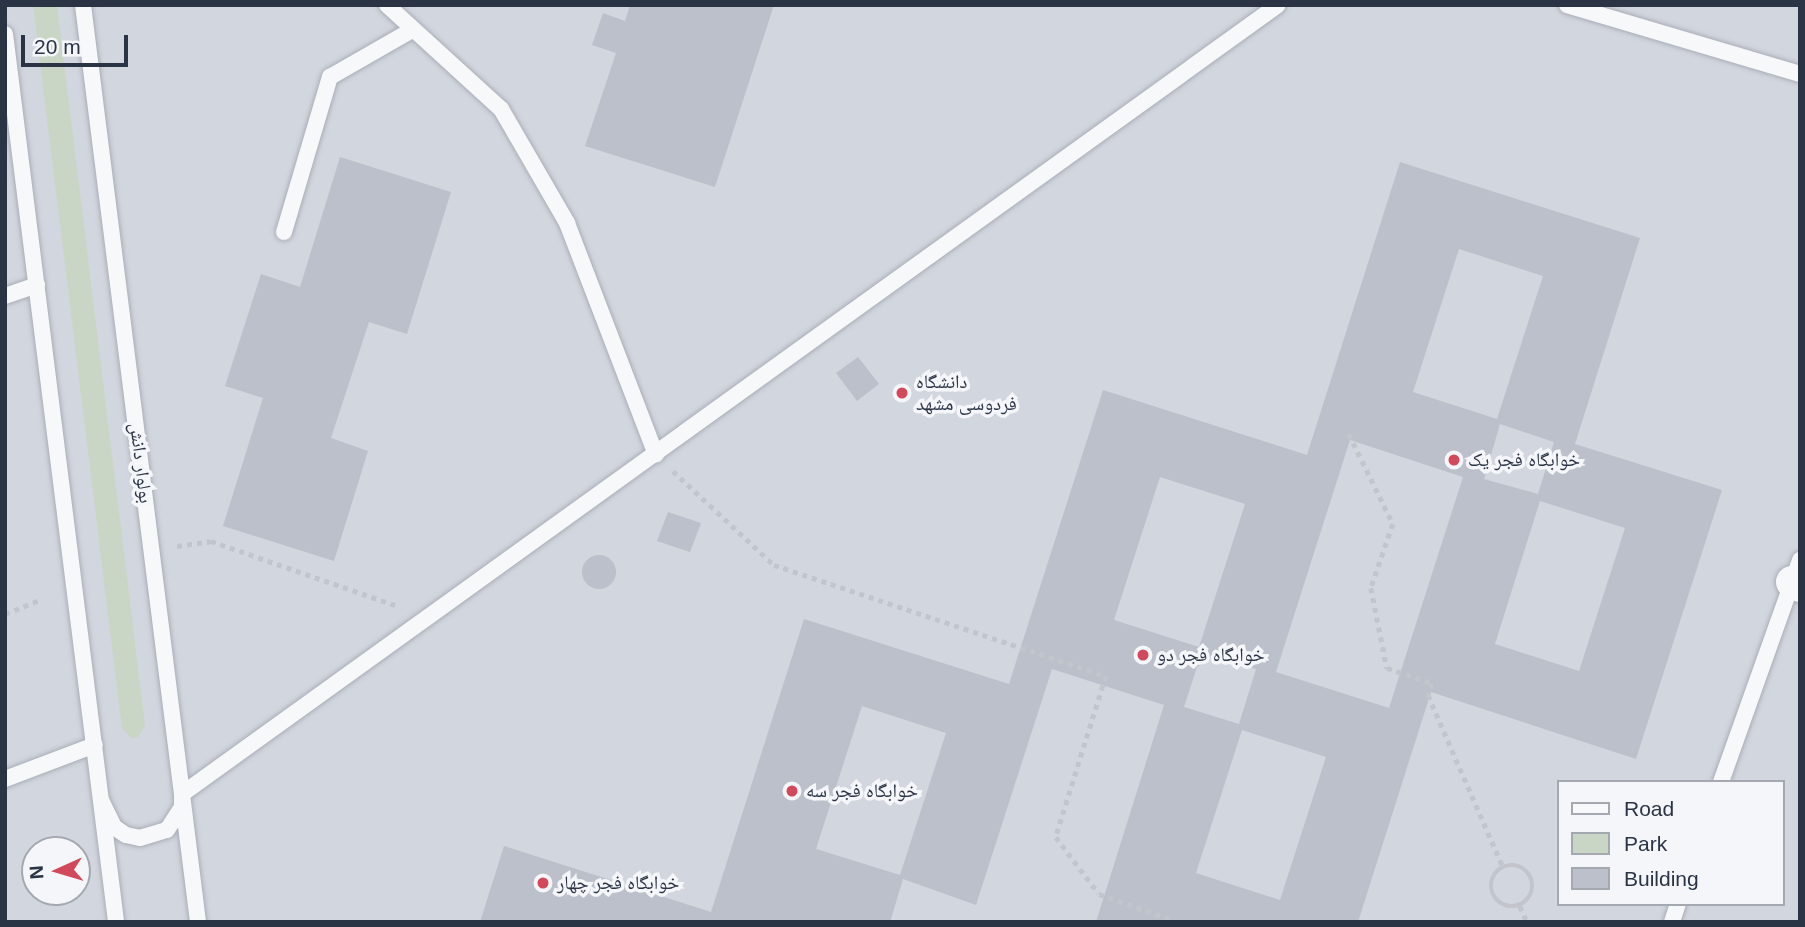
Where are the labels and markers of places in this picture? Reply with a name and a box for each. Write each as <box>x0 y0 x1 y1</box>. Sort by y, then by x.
place label: دانشگاه فردوسی مشهد <box>916 371 1017 415</box>
marker: دانشگاه فردوسی مشهد <box>894 385 910 401</box>
place label: خوابگاه فجر یک <box>1468 449 1580 471</box>
marker: خوابگاه فجر یک <box>1446 452 1462 468</box>
place label: خوابگاه فجر دو <box>1157 644 1265 666</box>
marker: خوابگاه فجر دو <box>1135 647 1151 663</box>
place label: خوابگاه فجر سه <box>806 780 918 802</box>
marker: خوابگاه فجر سه <box>784 783 800 799</box>
place label: خوابگاه فجر چهار <box>557 872 679 894</box>
marker: خوابگاه فجر چهار <box>535 875 551 891</box>

